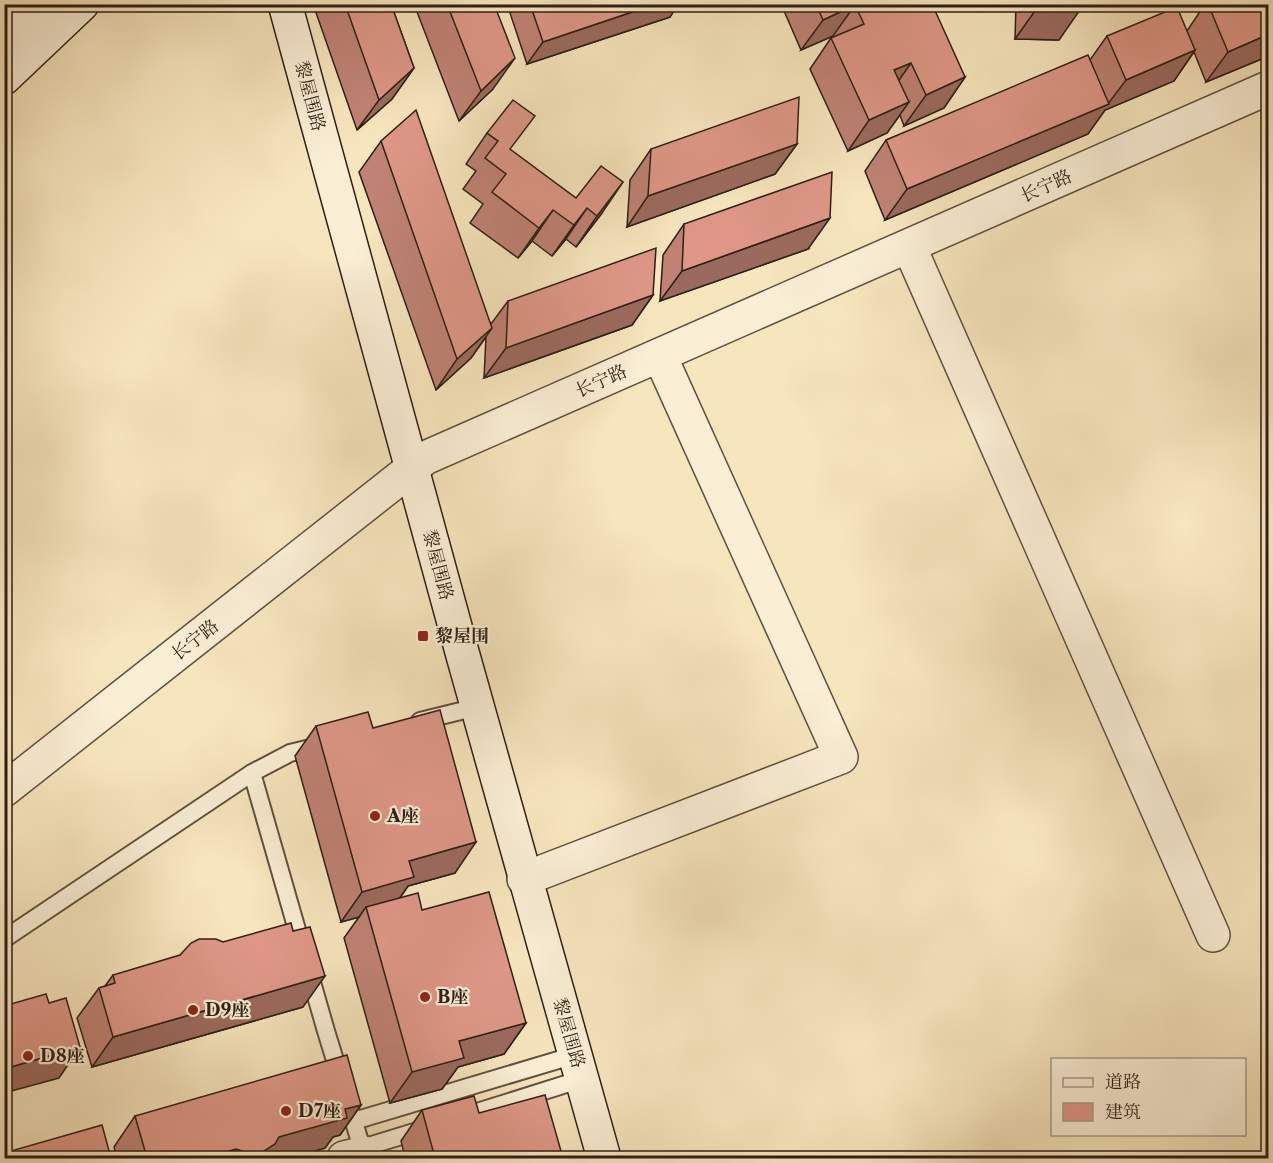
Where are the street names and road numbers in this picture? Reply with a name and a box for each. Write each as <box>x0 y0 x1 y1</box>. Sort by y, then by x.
street label: 黎屋围路 <box>290 58 330 134</box>
street label: 长宁路 <box>1017 165 1075 207</box>
street label: 长宁路 <box>572 360 630 402</box>
street label: 黎屋围路 <box>418 527 458 603</box>
street label: 长宁路 <box>167 615 223 665</box>
street label: 黎屋围路 <box>549 995 589 1071</box>

